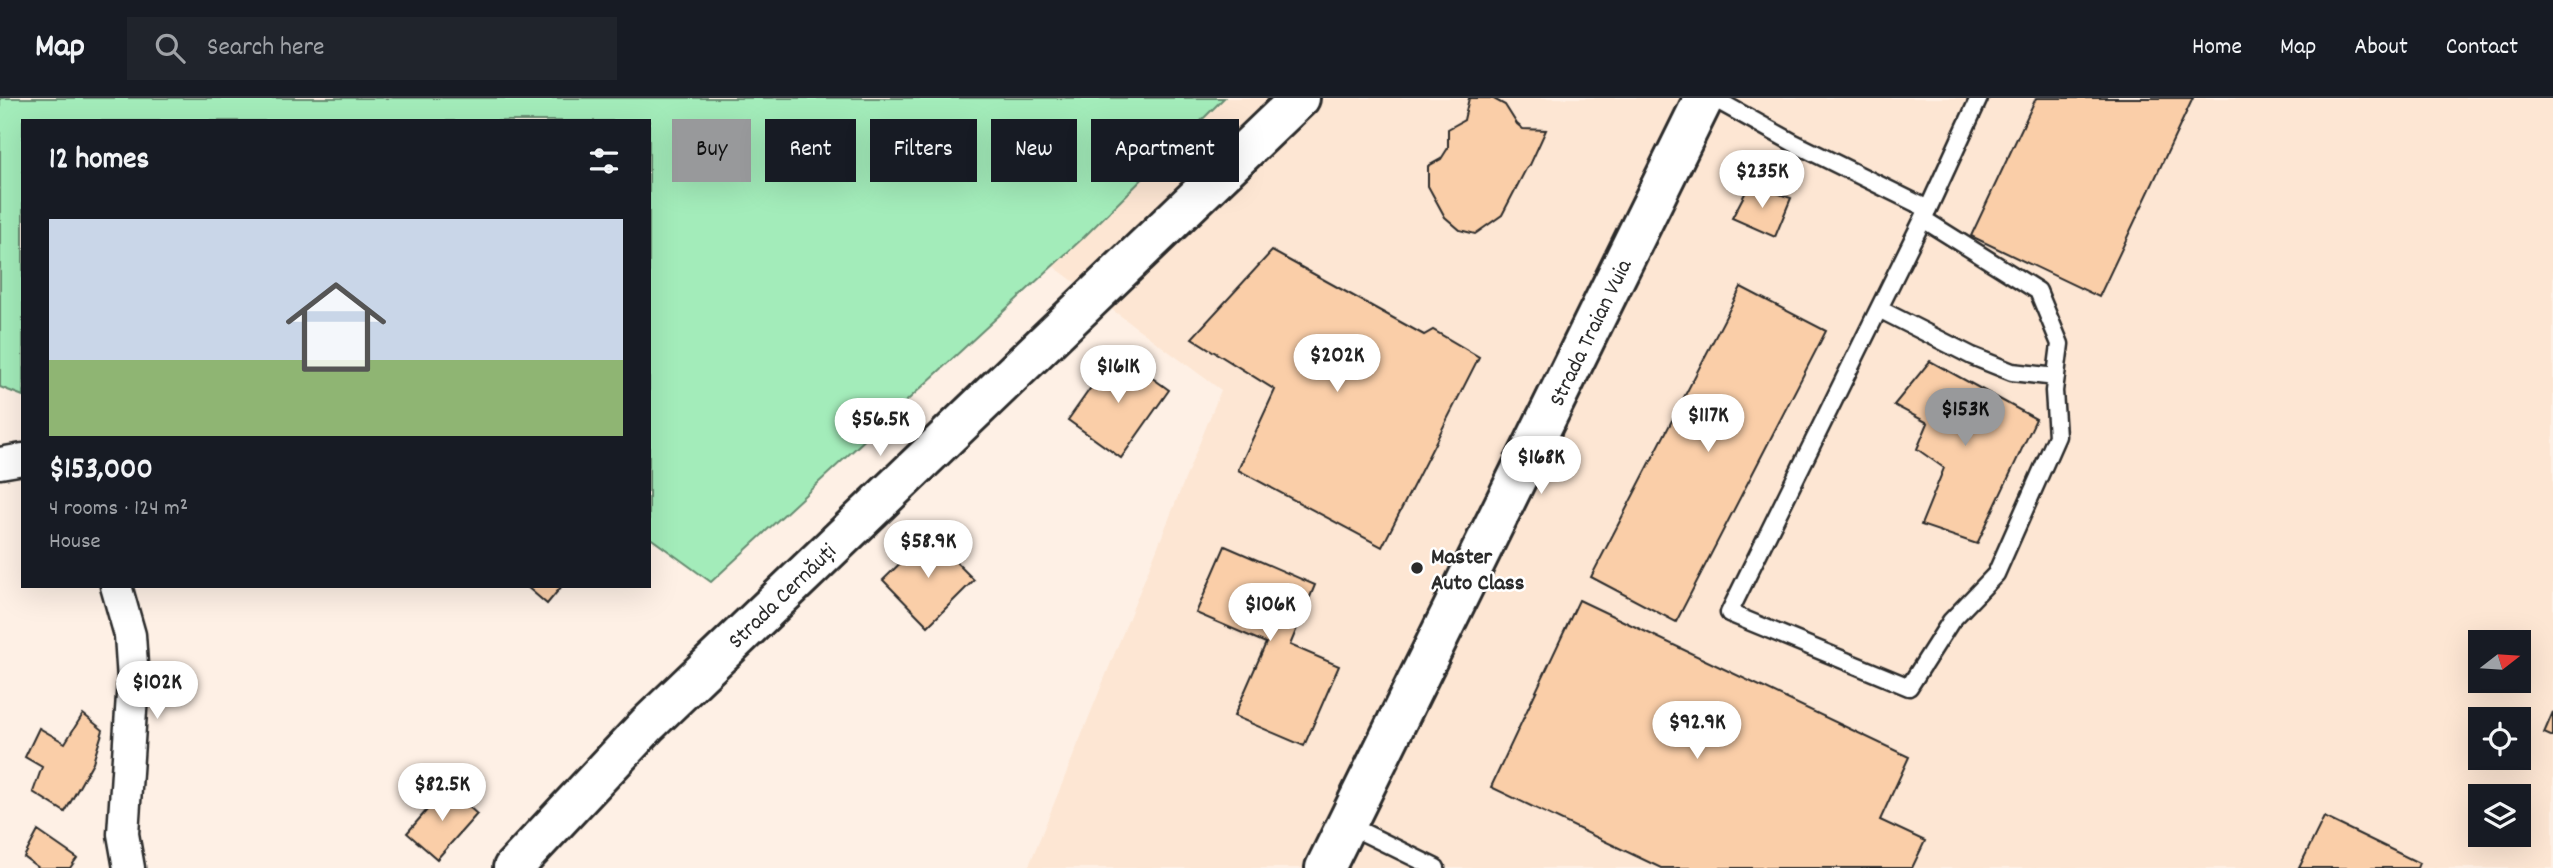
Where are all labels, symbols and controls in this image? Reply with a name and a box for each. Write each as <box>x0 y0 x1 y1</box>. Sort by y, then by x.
search box <box>127 17 617 80</box>
text: Map <box>35 25 85 72</box>
icon: search <box>151 29 189 67</box>
text: Search here <box>207 30 325 67</box>
text: Home <box>2192 31 2242 65</box>
text: Map <box>2280 31 2316 65</box>
text: About <box>2354 31 2408 65</box>
text: Contact <box>2446 31 2518 65</box>
chip: Buy <box>672 119 751 182</box>
chip: Rent <box>765 119 856 182</box>
chip: Filters <box>870 119 977 182</box>
chip: New <box>991 119 1077 182</box>
chip: Apartment <box>1091 119 1239 182</box>
text: 12 homes <box>49 140 149 183</box>
icon: filters <box>585 142 623 180</box>
pin: $235K <box>1713 150 1811 210</box>
text: $235K <box>1735 156 1789 189</box>
street label: Strada Traian Vuia <box>1542 253 1643 413</box>
icon: home <box>273 264 399 390</box>
pin: $202K <box>1288 334 1386 394</box>
text: $202K <box>1310 340 1364 373</box>
pin: $161K <box>1069 345 1167 405</box>
text: $161K <box>1096 351 1140 384</box>
pin: $153K <box>1916 388 2014 448</box>
pin: $117K <box>1659 394 1757 454</box>
text: $153K <box>1941 394 1989 427</box>
pin: $56.5K <box>823 398 937 458</box>
text: $117K <box>1687 400 1729 433</box>
text: $56.5K <box>851 404 909 437</box>
pin: $168K <box>1492 436 1590 496</box>
text: $168K <box>1517 442 1565 475</box>
text: $153,000 <box>49 450 153 493</box>
text: 4 rooms · 124 m² <box>49 493 188 526</box>
pin: $58.9K <box>871 520 985 580</box>
text: House <box>49 526 101 559</box>
text: $58.9K <box>900 526 956 559</box>
street label: Strada Cernăuți <box>722 537 845 658</box>
place label: Master Auto Class <box>1431 542 1525 601</box>
marker: Master Auto Class <box>1409 560 1425 576</box>
pin: $106K <box>1221 584 1319 643</box>
text: $106K <box>1244 589 1296 622</box>
north arrow <box>2468 630 2530 693</box>
map controls <box>2468 630 2531 847</box>
pin: $102K <box>108 662 206 721</box>
text: $102K <box>132 667 182 700</box>
pin: $92.9K <box>1640 702 1754 761</box>
text: $92.9K <box>1668 707 1726 740</box>
button: locate <box>2468 707 2531 770</box>
pin: $82.5K <box>385 764 499 823</box>
text: $82.5K <box>414 769 470 802</box>
button: layers <box>2468 784 2531 847</box>

